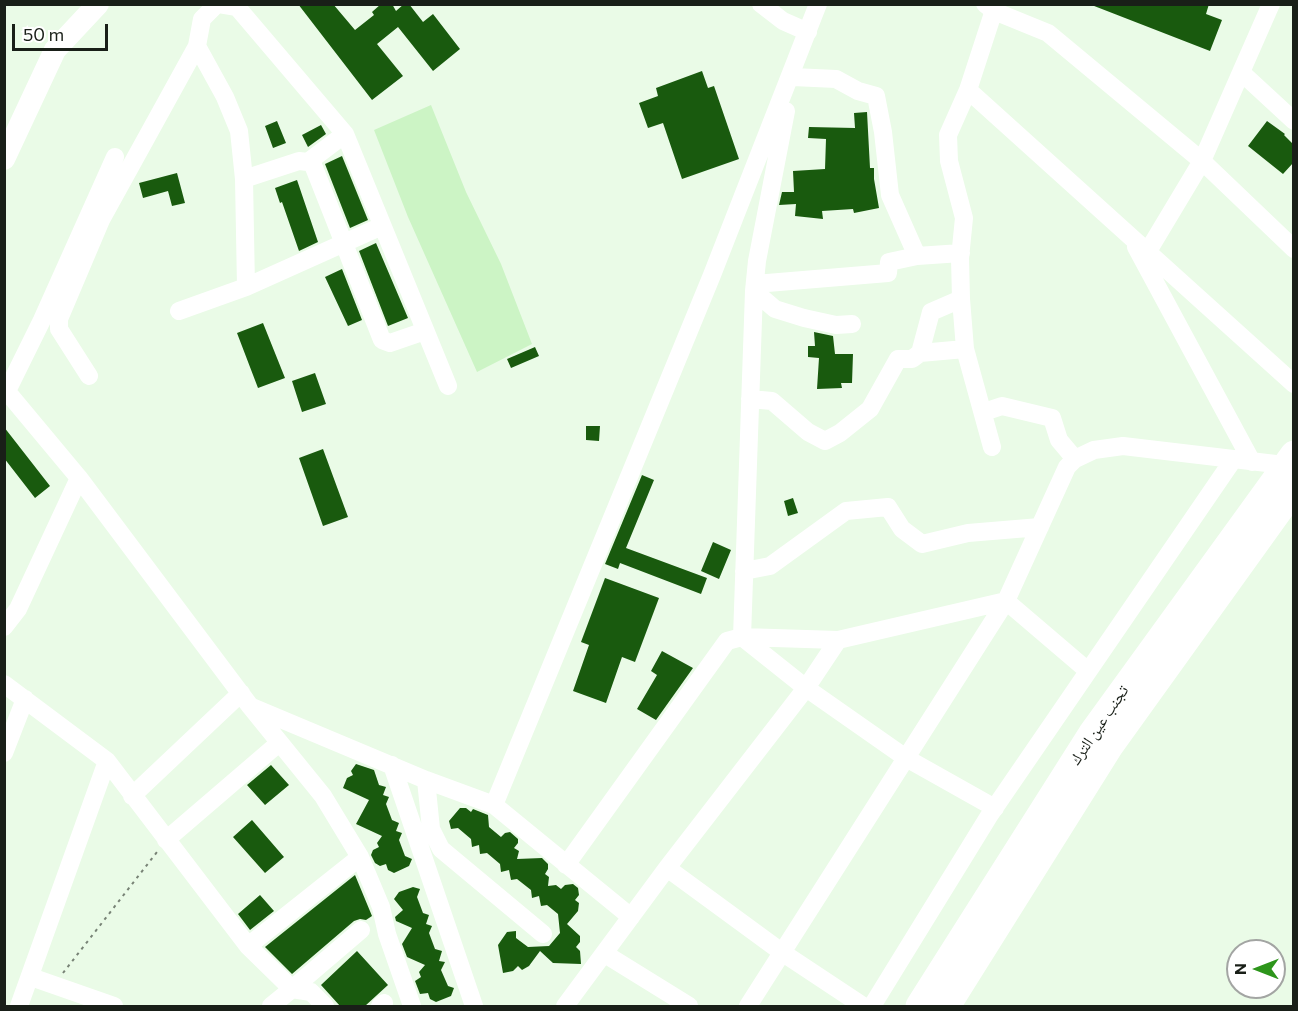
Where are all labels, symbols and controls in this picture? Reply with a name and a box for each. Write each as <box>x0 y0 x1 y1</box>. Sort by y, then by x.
scale bar <box>15 12 111 50</box>
text: 50 m <box>23 23 64 45</box>
street label: تجنب عين الترك <box>1065 682 1133 768</box>
north arrow <box>1226 939 1286 999</box>
text: N <box>1230 963 1249 975</box>

